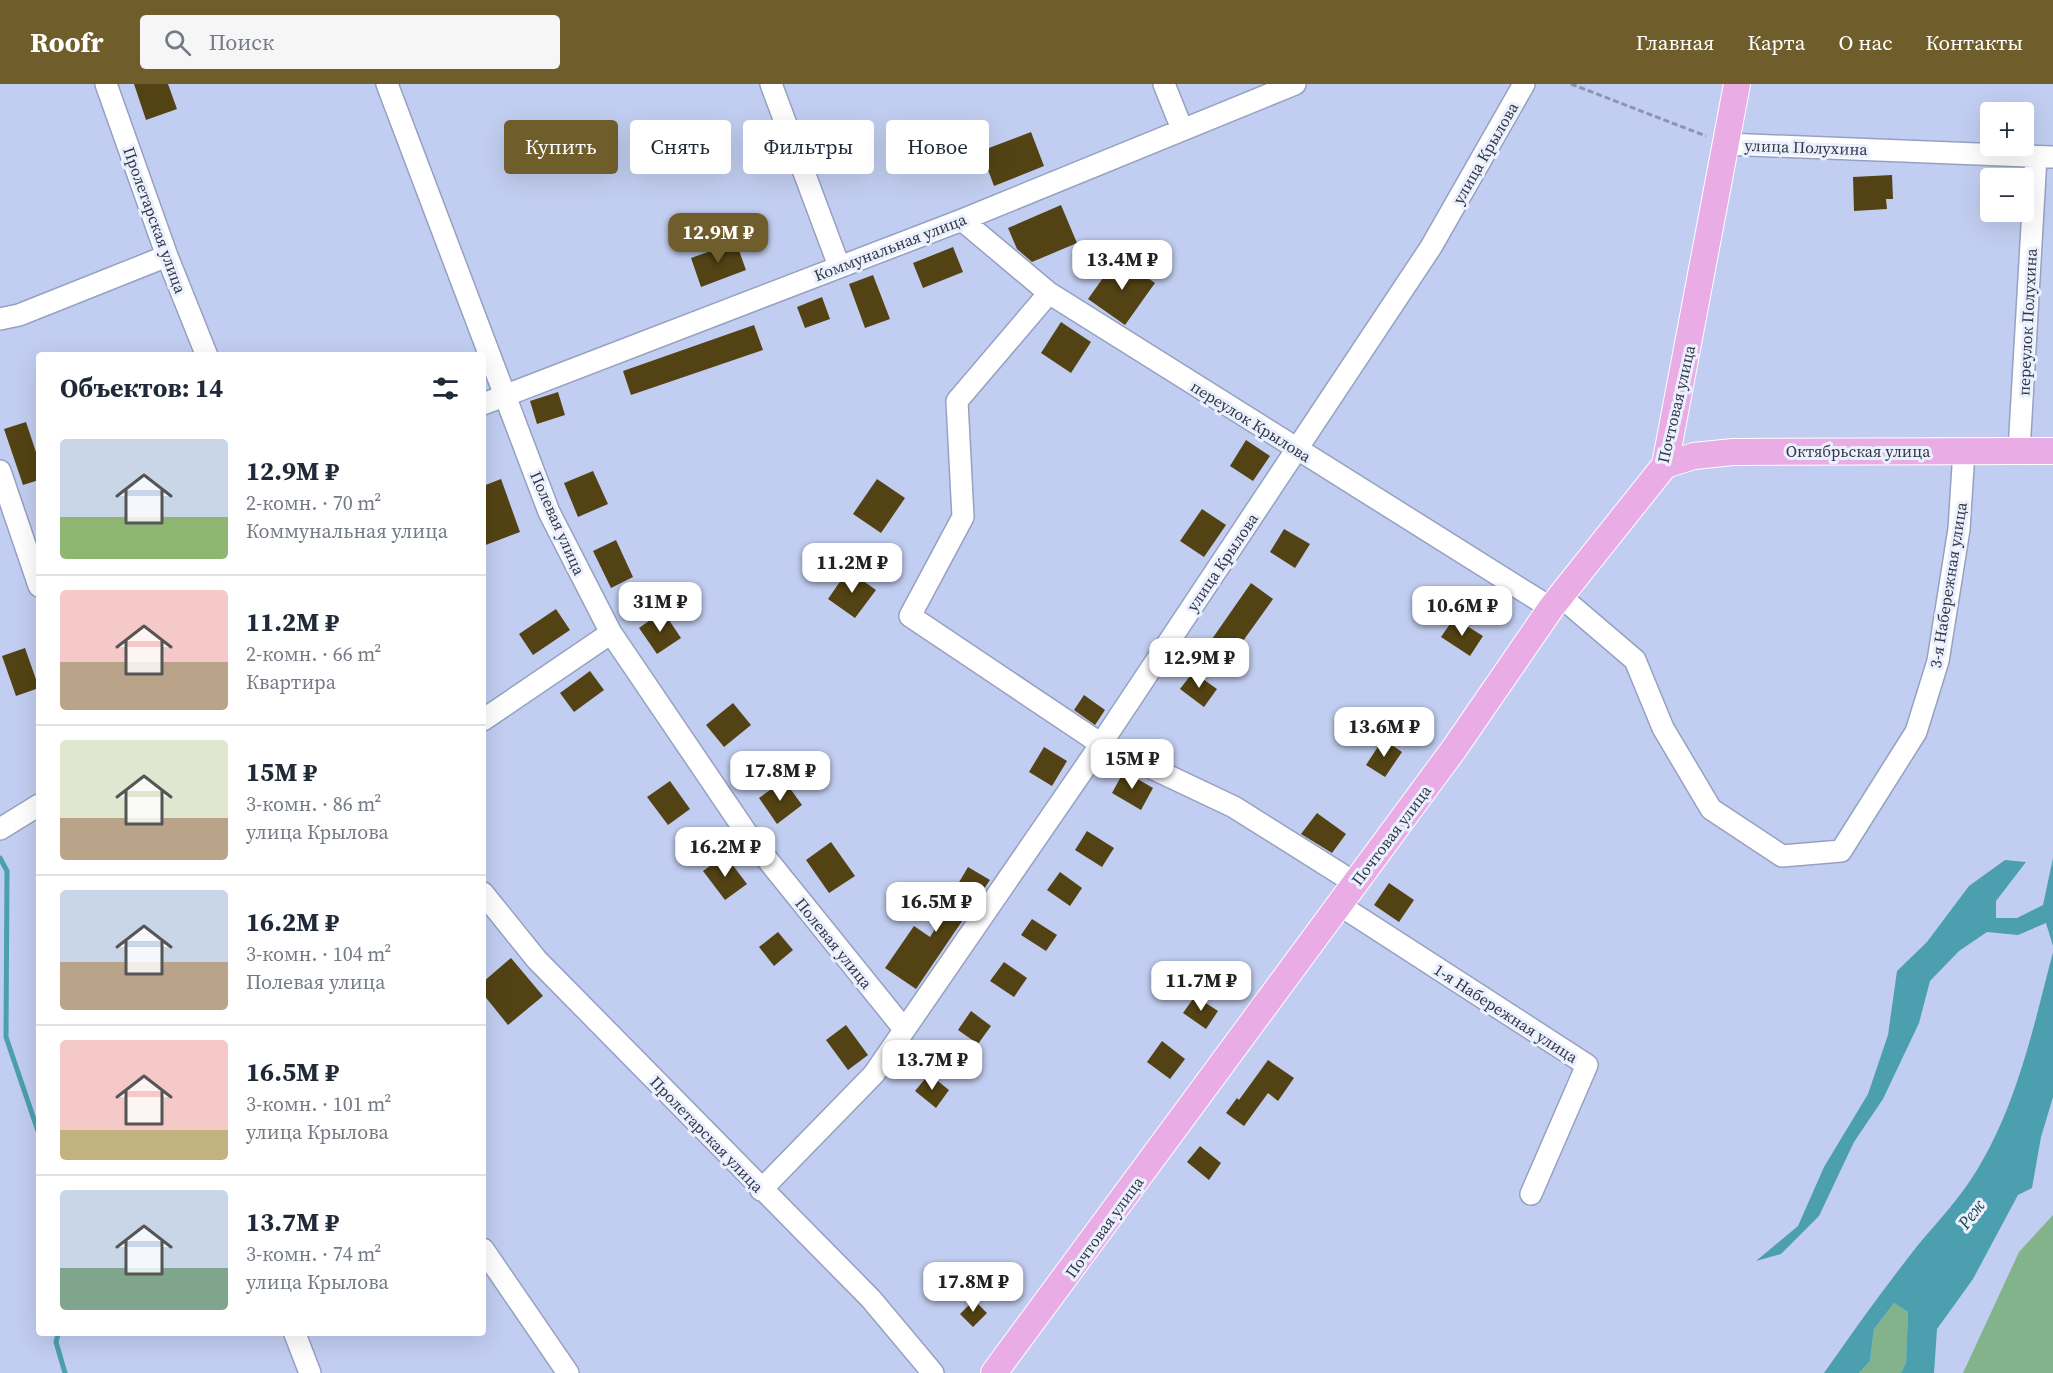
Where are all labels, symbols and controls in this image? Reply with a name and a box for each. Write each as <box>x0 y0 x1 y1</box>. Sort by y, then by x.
search box <box>140 15 560 69</box>
text: Roofr <box>30 23 104 61</box>
icon: search <box>161 26 194 59</box>
text: Поиск <box>209 27 274 57</box>
text: Главная <box>1636 28 1714 57</box>
text: Карта <box>1747 28 1805 57</box>
text: О нас <box>1838 28 1892 57</box>
text: Контакты <box>1925 28 2023 57</box>
street label: улица Крылова <box>1447 97 1523 208</box>
map controls <box>1980 102 2034 222</box>
button: + <box>1980 102 2034 156</box>
chip: Купить <box>504 120 618 174</box>
chip: Снять <box>630 120 731 174</box>
chip: Фильтры <box>743 120 874 174</box>
chip: Новое <box>886 120 989 174</box>
street label: улица Полухина <box>1744 134 1869 160</box>
street label: Пролетарская улица <box>118 144 192 297</box>
button: − <box>1980 168 2034 222</box>
street label: Коммунальная улица <box>811 207 970 286</box>
pin: 12.9M ₽ <box>663 213 773 264</box>
text: 12.9M ₽ <box>682 218 754 246</box>
pin: 13.4M ₽ <box>1067 240 1177 291</box>
text: 13.4M ₽ <box>1086 245 1158 273</box>
street label: переулок Полухина <box>2012 247 2042 396</box>
street label: Почтовая улица <box>1652 342 1700 465</box>
text: Объектов: 14 <box>60 370 223 406</box>
icon: filters <box>429 372 462 405</box>
street label: переулок Крылова <box>1186 375 1316 467</box>
street label: Октябрьская улица <box>1786 440 1931 462</box>
text: 12.9M ₽ <box>246 453 339 489</box>
icon: home <box>108 463 180 535</box>
street label: Полевая улица <box>525 468 591 579</box>
text: 2-комн. · 70 m² <box>246 489 381 517</box>
street label: 3-я Набережная улица <box>1924 500 1972 669</box>
street label: улица Крылова <box>1181 508 1264 615</box>
text: Коммунальная улица <box>246 517 448 545</box>
pin: 11.2M ₽ <box>797 543 907 594</box>
text: 11.2M ₽ <box>816 548 888 576</box>
pin: 31M ₽ <box>618 582 702 633</box>
pin: 10.6M ₽ <box>1407 586 1517 637</box>
text: 31M ₽ <box>633 587 687 615</box>
text: 10.6M ₽ <box>1426 591 1498 619</box>
text: 11.2M ₽ <box>246 604 339 640</box>
icon: home <box>108 614 180 686</box>
pin: 12.9M ₽ <box>1144 638 1254 689</box>
text: 2-комн. · 66 m² <box>246 640 381 668</box>
text: 12.9M ₽ <box>1163 643 1235 671</box>
text: Квартира <box>246 668 336 696</box>
pin: 13.6M ₽ <box>1329 707 1439 758</box>
text: 13.6M ₽ <box>1348 712 1420 740</box>
pin: 15M ₽ <box>1090 739 1174 790</box>
text: 15M ₽ <box>1105 744 1159 772</box>
pin: 17.8M ₽ <box>725 751 835 802</box>
text: 15M ₽ <box>246 754 317 790</box>
text: 17.8M ₽ <box>744 756 816 784</box>
icon: home <box>108 764 180 836</box>
street label: Почтовая улица <box>1346 780 1437 890</box>
text: 3-комн. · 86 m² <box>246 790 381 818</box>
text: улица Крылова <box>246 818 389 846</box>
pin: 16.2M ₽ <box>670 827 780 878</box>
text: 16.2M ₽ <box>689 832 761 860</box>
pin: 16.5M ₽ <box>881 882 991 933</box>
text: 16.5M ₽ <box>900 887 972 915</box>
street label: Полевая улица <box>790 893 878 994</box>
text: 16.2M ₽ <box>246 904 339 940</box>
icon: home <box>108 914 180 986</box>
text: 3-комн. · 104 m² <box>246 940 391 968</box>
street label: 1-я Набережная улица <box>1430 958 1583 1068</box>
pin: 11.7M ₽ <box>1146 961 1256 1012</box>
text: 11.7M ₽ <box>1165 966 1237 994</box>
text: Полевая улица <box>246 968 385 996</box>
pin: 13.7M ₽ <box>877 1040 987 1091</box>
text: 13.7M ₽ <box>896 1045 968 1073</box>
text: 16.5M ₽ <box>246 1054 339 1090</box>
icon: home <box>108 1064 180 1136</box>
street label: Пролетарская улица <box>645 1071 769 1198</box>
text: 3-комн. · 101 m² <box>246 1090 391 1118</box>
text: улица Крылова <box>246 1118 389 1146</box>
street label: Почтовая улица <box>1060 1171 1149 1282</box>
water label: Реж <box>1951 1193 1991 1235</box>
text: 13.7M ₽ <box>246 1204 339 1240</box>
icon: home <box>108 1214 180 1286</box>
text: 3-комн. · 74 m² <box>246 1240 381 1268</box>
pin: 17.8M ₽ <box>918 1262 1028 1313</box>
text: 17.8M ₽ <box>937 1267 1009 1295</box>
text: улица Крылова <box>246 1268 389 1296</box>

